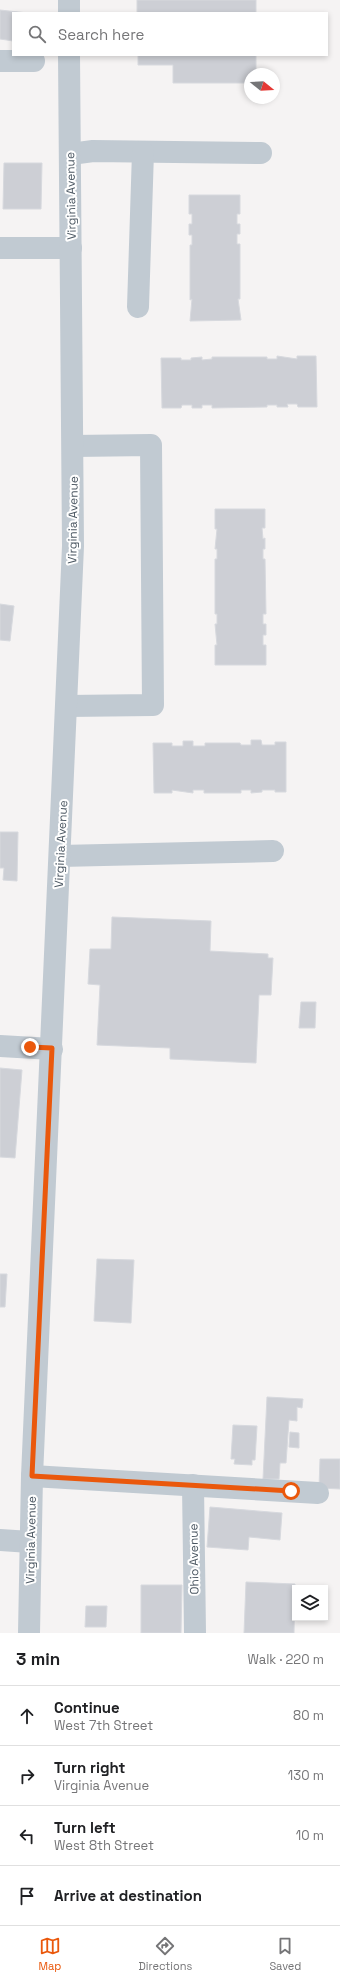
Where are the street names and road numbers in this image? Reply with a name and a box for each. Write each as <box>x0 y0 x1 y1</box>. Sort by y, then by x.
street label: Virginia Avenue <box>62 152 80 240</box>
street label: Virginia Avenue <box>64 476 82 564</box>
street label: Virginia Avenue <box>51 800 71 888</box>
street label: Virginia Avenue <box>22 1496 40 1584</box>
street label: Ohio Avenue <box>185 1523 203 1595</box>

